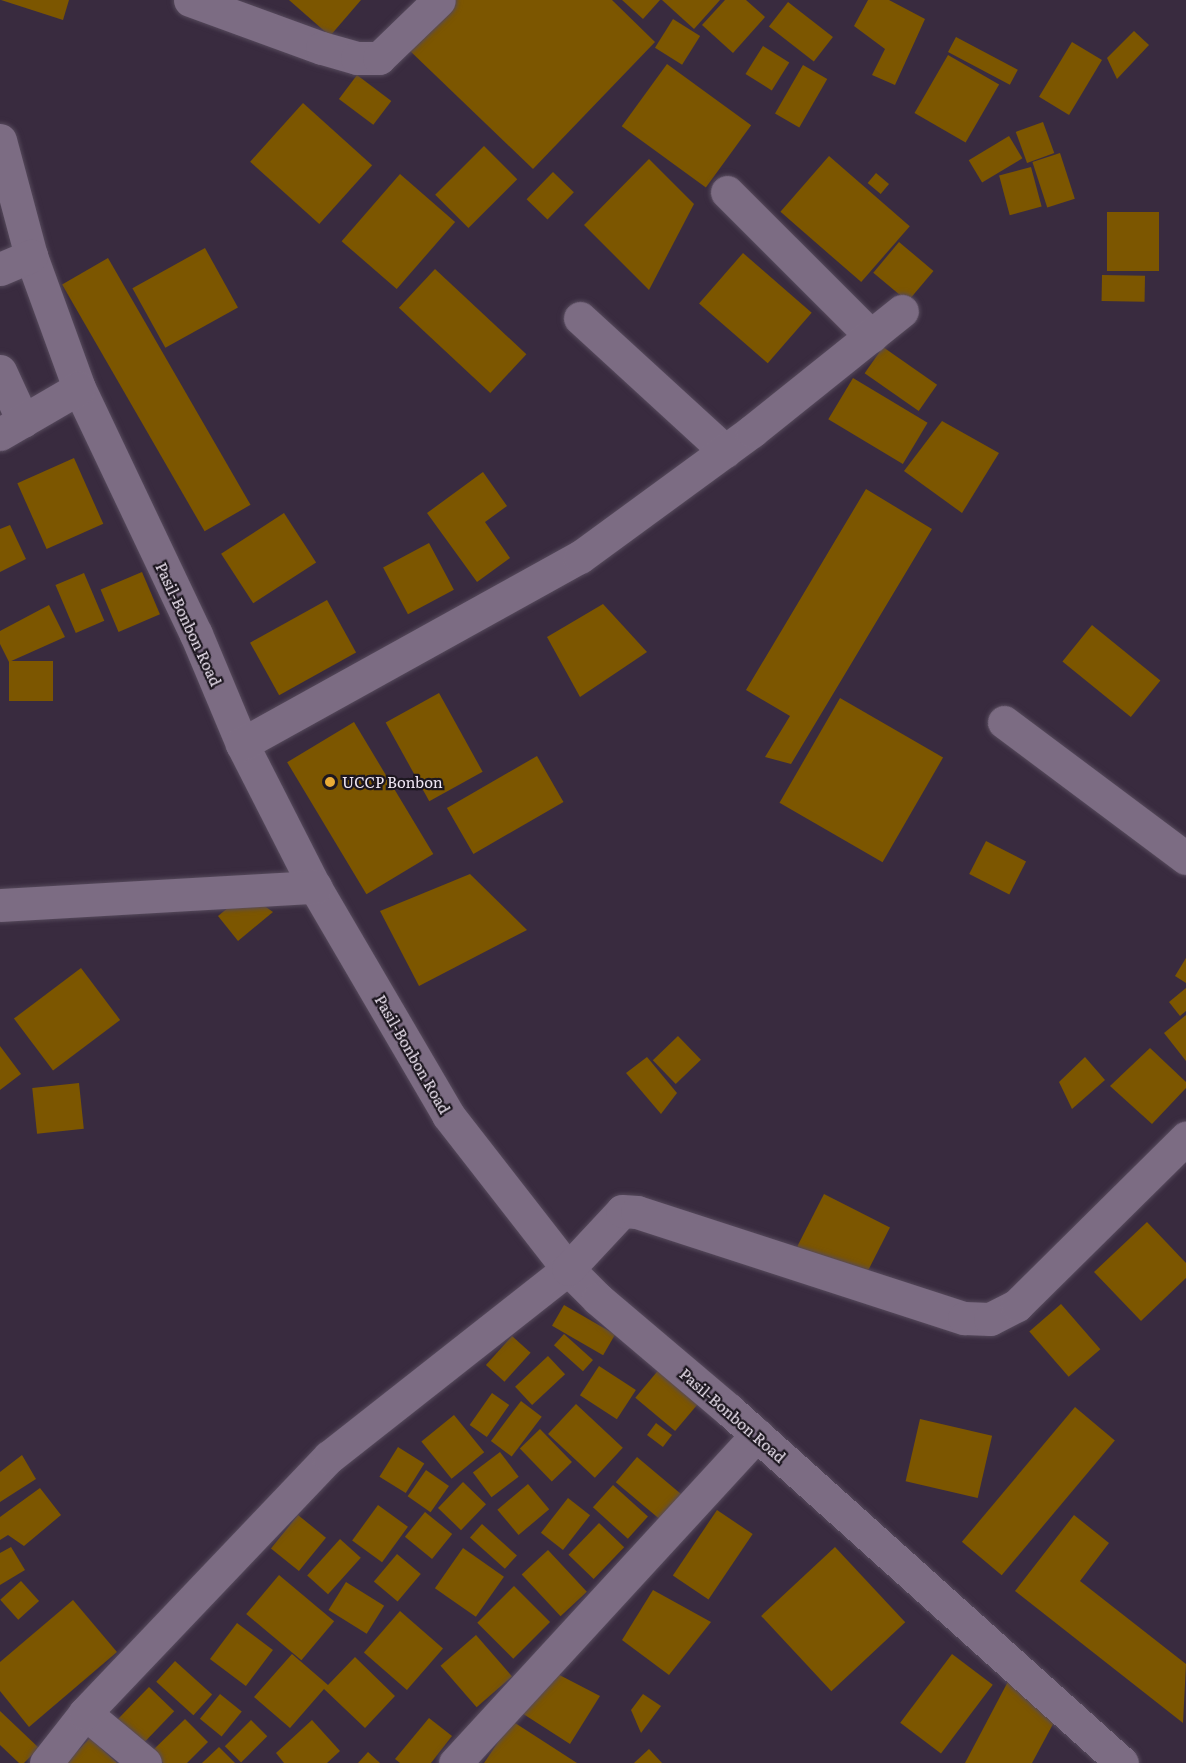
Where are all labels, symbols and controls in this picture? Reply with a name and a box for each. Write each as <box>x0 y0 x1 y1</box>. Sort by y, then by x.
street label: Pasil-Bonbon Road <box>152 559 226 689</box>
place label: UCCP Bonbon <box>342 773 443 791</box>
marker: UCCP Bonbon <box>323 775 337 789</box>
street label: Pasil-Bonbon Road <box>372 991 454 1117</box>
street label: Pasil-Bonbon Road <box>676 1364 790 1466</box>

